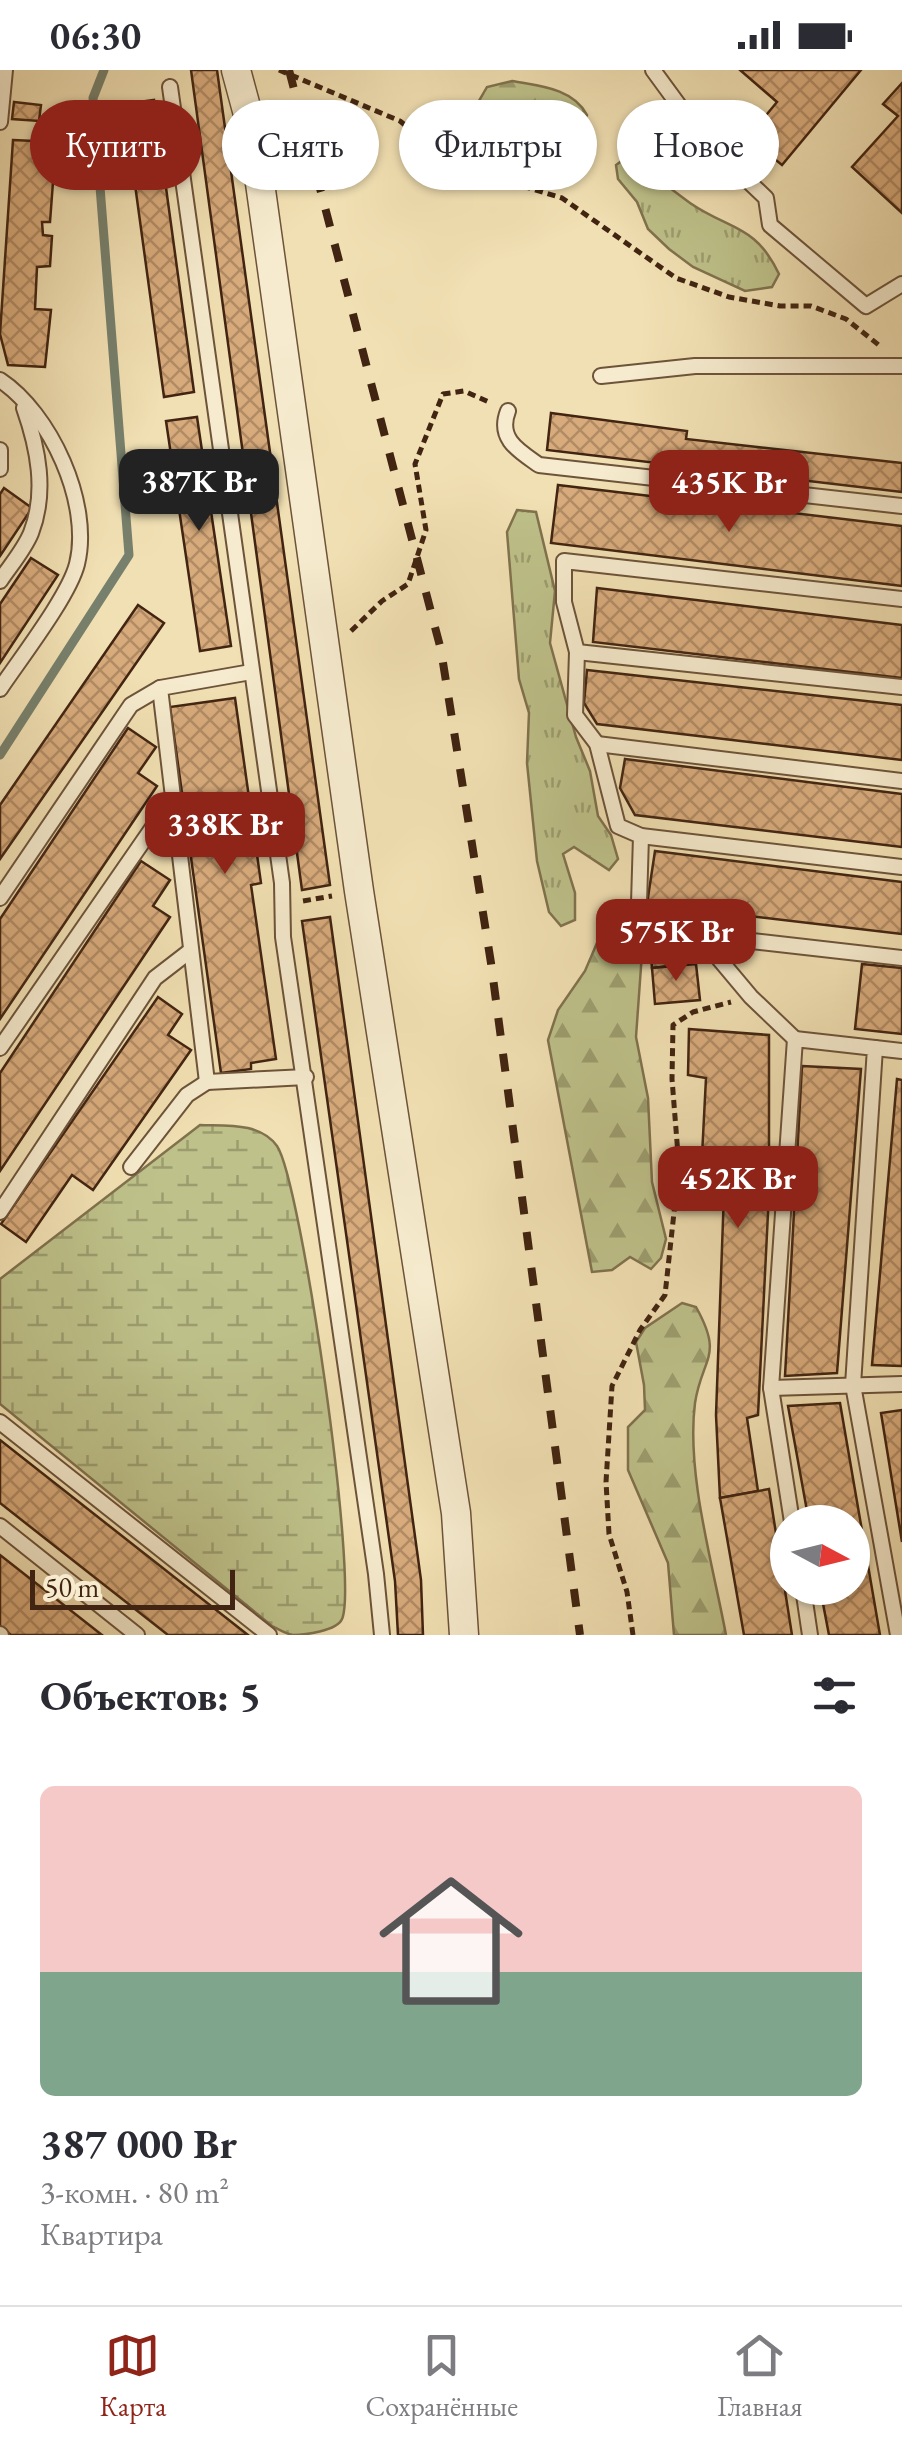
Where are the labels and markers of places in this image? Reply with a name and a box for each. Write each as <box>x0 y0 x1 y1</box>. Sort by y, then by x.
pin: 387K Br <box>107 449 291 534</box>
pin: 435K Br <box>637 450 821 535</box>
pin: 338K Br <box>133 792 317 877</box>
pin: 575K Br <box>584 899 768 984</box>
pin: 452K Br <box>646 1146 830 1231</box>

